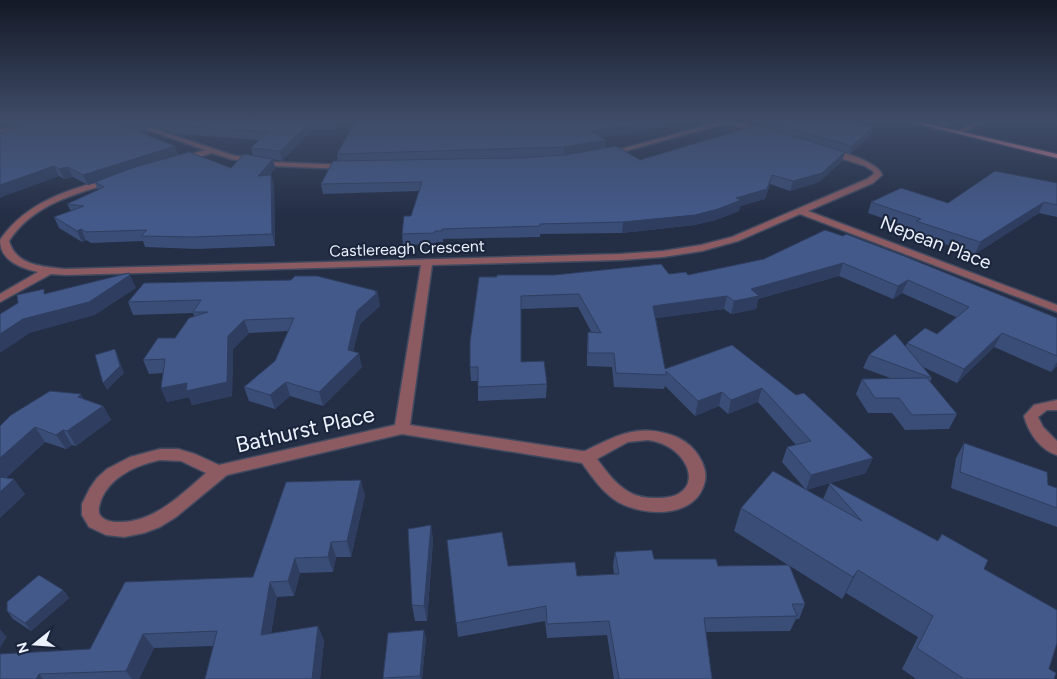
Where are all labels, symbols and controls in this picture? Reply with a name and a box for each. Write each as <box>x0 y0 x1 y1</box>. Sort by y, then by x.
street label: Nepean Place <box>877 211 995 274</box>
street label: Castlereagh Crescent <box>329 236 485 261</box>
street label: Bathurst Place <box>233 400 377 459</box>
north arrow <box>10 619 60 669</box>
text: N <box>13 640 33 655</box>

